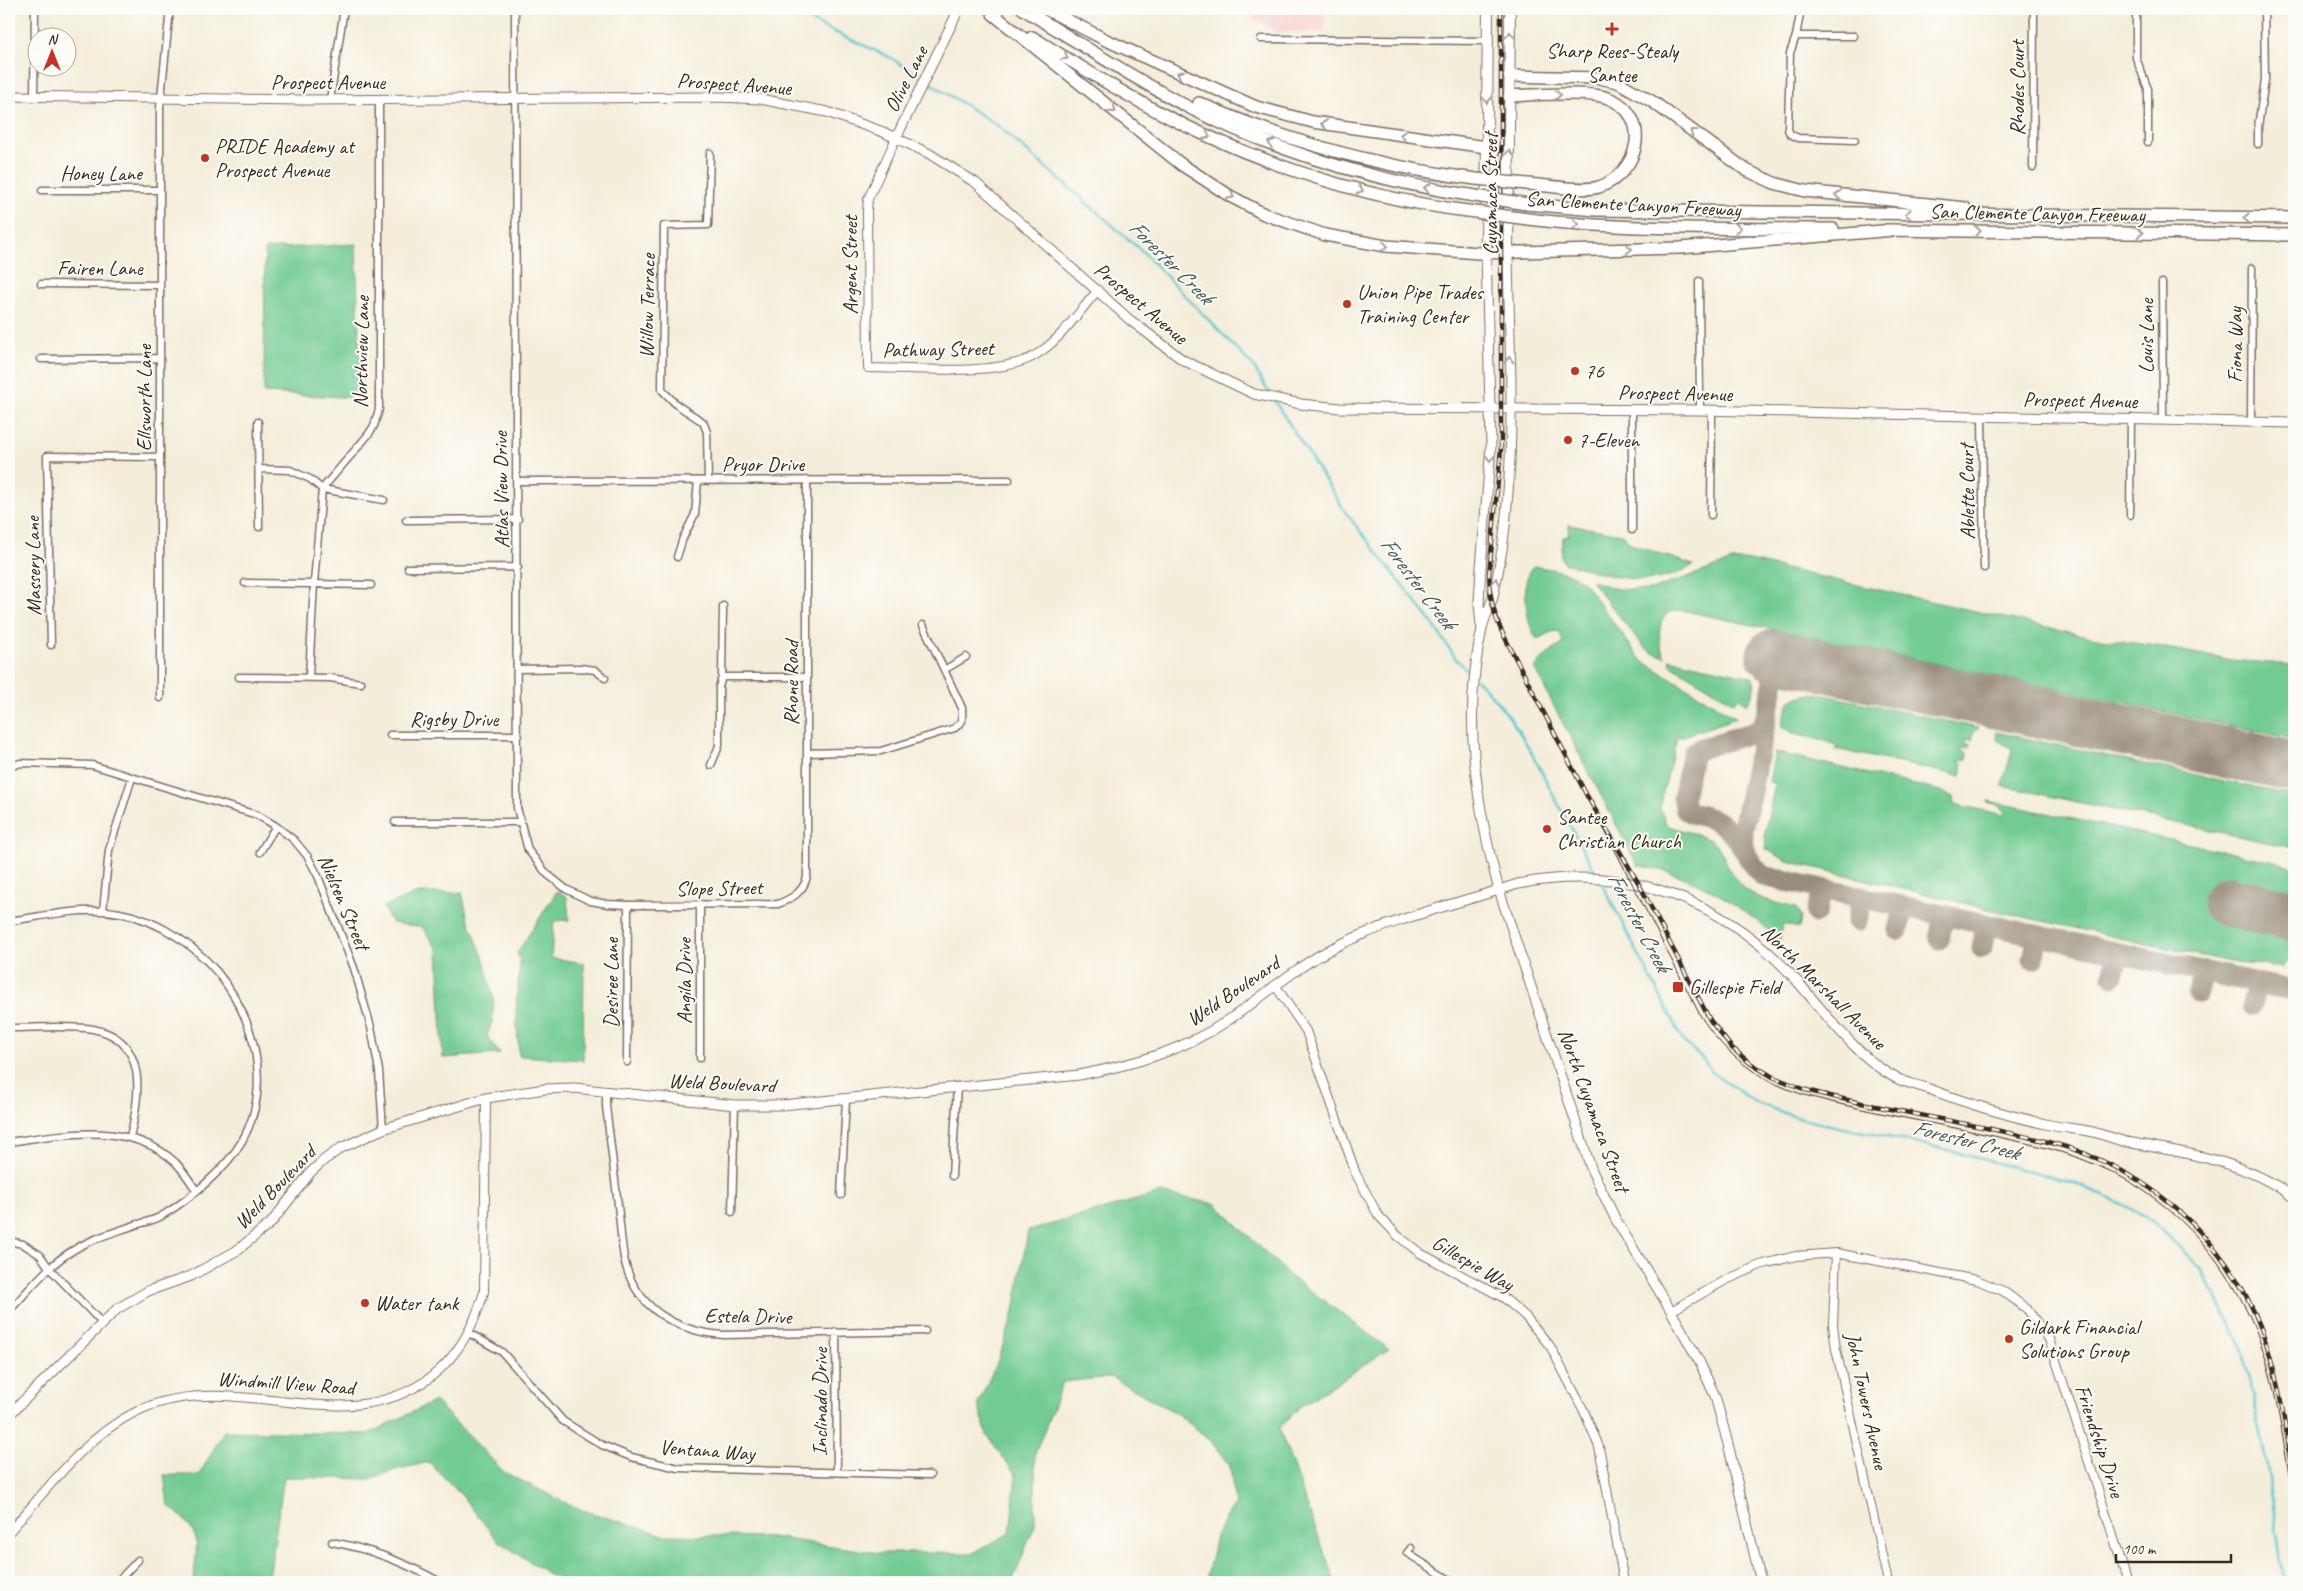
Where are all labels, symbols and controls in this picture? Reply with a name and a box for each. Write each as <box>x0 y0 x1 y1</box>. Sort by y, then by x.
marker: Sharp Rees-Stealy Santee <box>1605 22 1619 36</box>
north arrow <box>28 28 78 78</box>
one-way arrow <box>1505 30 1515 38</box>
text: N <box>48 31 59 48</box>
place label: Sharp Rees-Stealy Santee <box>1546 38 1680 88</box>
street label: Rhodes Court <box>2004 38 2030 136</box>
street label: Olive Lane <box>878 40 935 117</box>
one-way arrow <box>1059 51 1068 61</box>
street label: Prospect Avenue <box>676 67 793 101</box>
street label: Prospect Avenue <box>271 69 386 95</box>
one-way arrow <box>1176 69 1185 80</box>
one-way arrow <box>1554 90 1562 100</box>
one-way arrow <box>1482 96 1493 104</box>
one-way arrow <box>1107 104 1117 113</box>
one-way arrow <box>1320 119 1328 129</box>
one-way arrow <box>1689 128 1698 137</box>
one-way arrow <box>1202 129 1211 140</box>
one-way arrow <box>1399 130 1407 141</box>
street label: Cuyamaca Street <box>1477 130 1503 255</box>
place label: PRIDE Academy at Prospect Avenue <box>215 133 356 183</box>
one-way arrow <box>1268 139 1276 149</box>
one-way arrow <box>1504 149 1514 156</box>
marker: PRIDE Academy at Prospect Avenue <box>199 152 211 164</box>
street label: Honey Lane <box>60 160 144 186</box>
one-way arrow <box>1423 184 1431 194</box>
one-way arrow <box>1355 185 1363 195</box>
street label: San Clemente Canyon Freeway <box>1525 185 1743 223</box>
one-way arrow <box>1226 190 1235 200</box>
one-way arrow <box>1834 190 1842 201</box>
street label: San Clemente Canyon Freeway <box>1929 198 2147 228</box>
one-way arrow <box>1903 209 1911 219</box>
one-way arrow <box>2241 212 2249 223</box>
street label: Argent Street <box>837 213 863 314</box>
water label: Forester Creek <box>1123 214 1222 313</box>
one-way arrow <box>1572 219 1580 229</box>
one-way arrow <box>1735 222 1743 233</box>
one-way arrow <box>1974 226 1982 236</box>
one-way arrow <box>2136 227 2144 238</box>
one-way arrow <box>1381 240 1389 251</box>
one-way arrow <box>1626 244 1633 254</box>
street label: Willow Terrace <box>633 252 661 358</box>
street label: Fairen Lane <box>57 255 144 281</box>
street label: Prospect Avenue <box>1089 256 1194 350</box>
place label: Union Pipe Trades Training Center <box>1357 279 1485 329</box>
street label: Northview Lane <box>347 295 375 408</box>
street label: Louis Lane <box>2133 297 2159 373</box>
marker: Union Pipe Trades Training Center <box>1341 298 1353 310</box>
street label: Fiona Way <box>2222 305 2248 383</box>
street label: Pathway Street <box>882 335 996 363</box>
street label: Ellsworth Lane <box>131 344 157 451</box>
one-way arrow <box>1504 356 1514 364</box>
place label: 76 <box>1585 358 1604 384</box>
marker: 76 <box>1569 365 1581 377</box>
street label: Prospect Avenue <box>1618 379 1734 407</box>
street label: Prospect Avenue <box>2023 386 2139 414</box>
place label: 7-Eleven <box>1578 427 1641 453</box>
street label: Atlas View Drive <box>487 430 515 549</box>
marker: 7-Eleven <box>1562 434 1574 446</box>
street label: Ablette Court <box>1953 441 1981 540</box>
street label: Pryor Drive <box>722 451 805 477</box>
one-way arrow <box>1485 454 1496 462</box>
street label: Massery Lane <box>19 514 47 616</box>
water label: Forester Creek <box>1374 531 1464 638</box>
one-way arrow <box>1490 577 1501 586</box>
street label: Rhone Road <box>778 638 804 726</box>
street label: Rigsby Drive <box>410 706 499 732</box>
place label: Santee Christian Church <box>1557 804 1681 854</box>
marker: Santee Christian Church <box>1541 823 1553 835</box>
street label: Nielsen Street <box>312 850 377 957</box>
water label: Forester Creek <box>1601 868 1679 980</box>
street label: Slope Street <box>675 874 765 902</box>
street label: North Marshall Avenue <box>1756 919 1893 1056</box>
street label: Angila Drive <box>671 936 697 1024</box>
street label: Desiree Lane <box>598 937 624 1028</box>
street label: Weld Boulevard <box>1181 949 1287 1032</box>
place label: Gillespie Field <box>1689 974 1784 1000</box>
marker: Gillespie Field <box>1671 980 1685 994</box>
street label: North Cuyamaca Street <box>1552 1025 1637 1198</box>
street label: Weld Boulevard <box>668 1067 779 1099</box>
water label: Forester Creek <box>1910 1113 2026 1168</box>
street label: Weld Boulevard <box>229 1138 323 1234</box>
street label: Gillespie Way <box>1428 1229 1520 1298</box>
place label: Water tank <box>375 1290 460 1316</box>
marker: Water tank <box>359 1297 371 1309</box>
street label: Estela Drive <box>704 1302 794 1330</box>
place label: Gildark Financial Solutions Group <box>2019 1314 2142 1364</box>
street label: John Towers Avenue <box>1840 1329 1894 1473</box>
marker: Gildark Financial Solutions Group <box>2003 1333 2015 1345</box>
street label: Inclinado Drive <box>807 1346 833 1456</box>
street label: Windmill View Road <box>217 1365 359 1401</box>
street label: Friendship Drive <box>2070 1381 2131 1502</box>
street label: Ventana Way <box>658 1434 757 1466</box>
scale bar <box>2116 1531 2230 1563</box>
text: 100 m <box>2123 1540 2157 1559</box>

